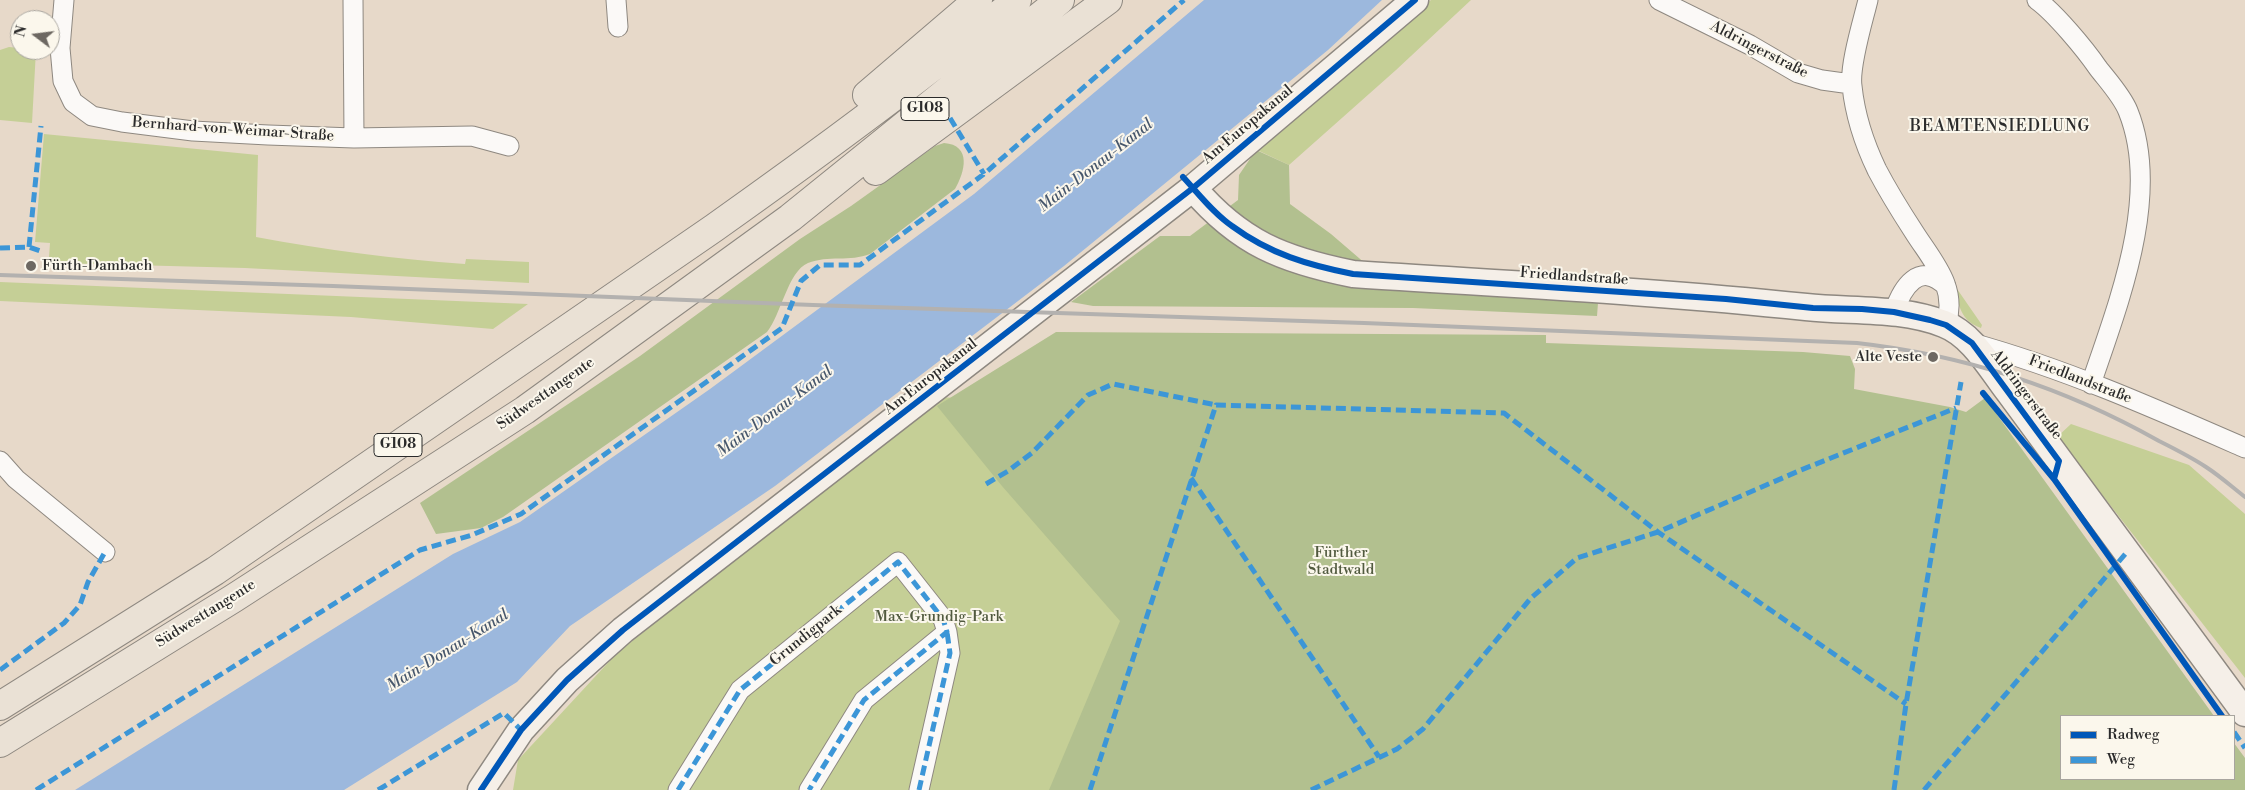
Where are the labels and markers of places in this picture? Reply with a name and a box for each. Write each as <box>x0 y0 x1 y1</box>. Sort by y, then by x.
place label: Fürth-Dambach <box>42 257 152 275</box>
marker: Fürth-Dambach <box>24 259 38 273</box>
place label: Alte Veste <box>1855 348 1922 366</box>
marker: Alte Veste <box>1926 350 1940 364</box>

